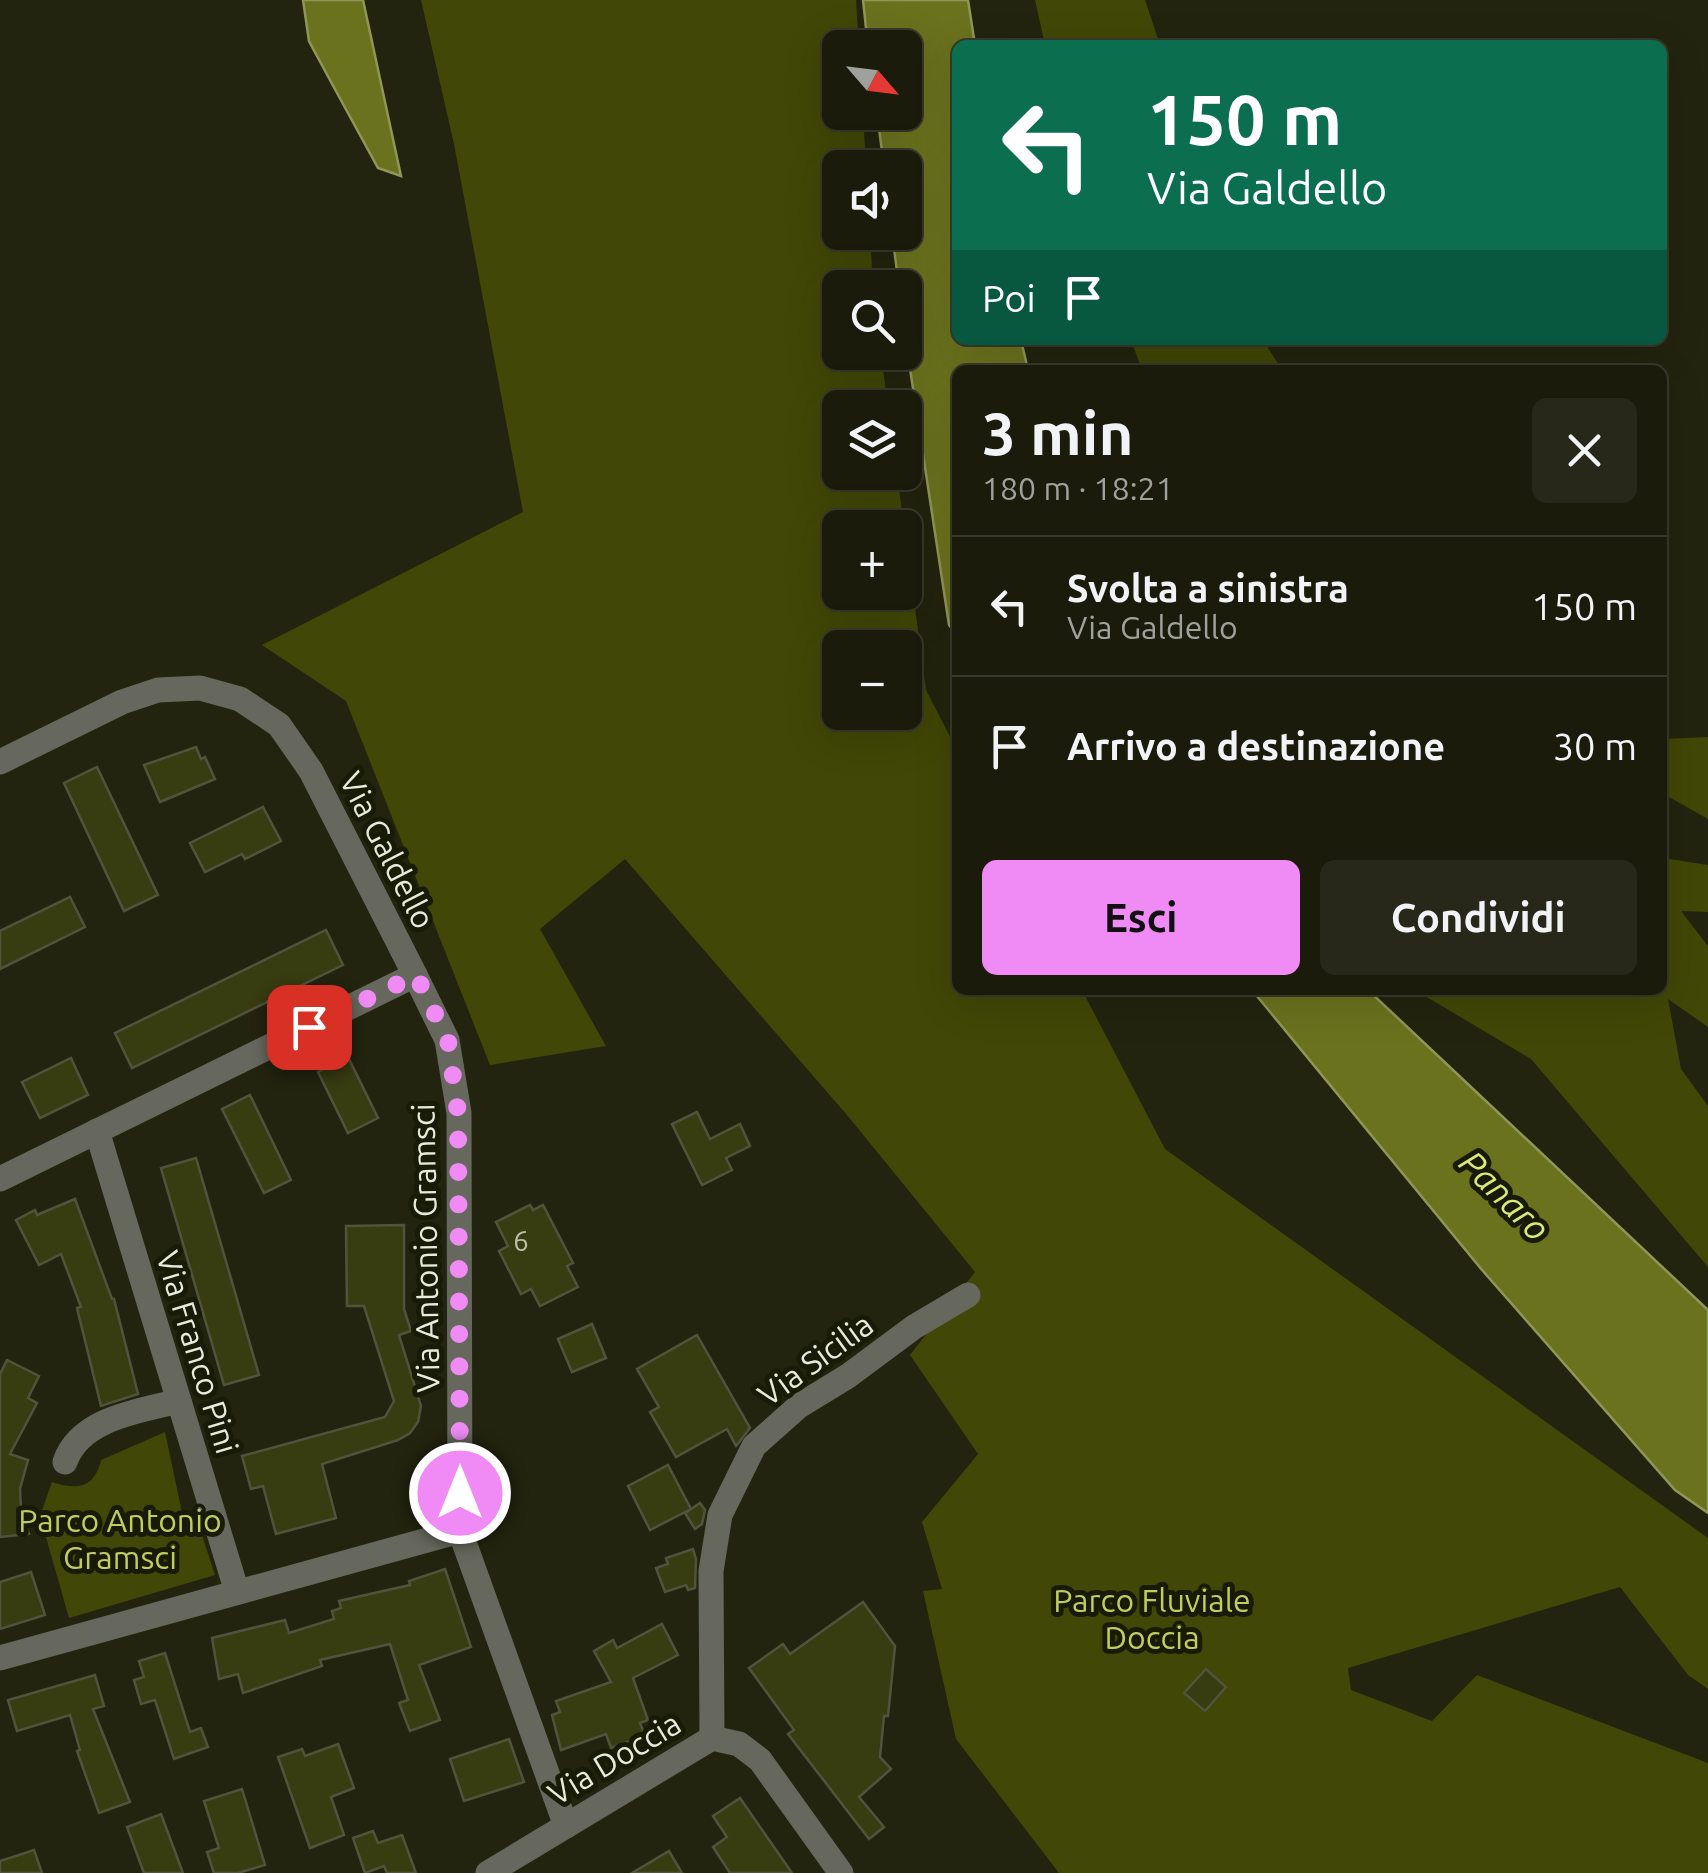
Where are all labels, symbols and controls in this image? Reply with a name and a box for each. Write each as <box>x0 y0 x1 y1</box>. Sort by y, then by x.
north arrow <box>822 30 922 130</box>
map controls <box>822 30 922 730</box>
icon: left <box>982 80 1112 210</box>
text: 150 m <box>1147 80 1342 158</box>
button: sound <box>822 150 922 250</box>
text: Via Galdello <box>1147 162 1387 213</box>
button: search <box>822 270 922 370</box>
icon: arrive <box>1056 270 1111 325</box>
text: Poi <box>982 277 1036 319</box>
button: layers <box>822 390 922 490</box>
button: close <box>1532 398 1637 503</box>
text: 3 min <box>982 399 1134 466</box>
text: 180 m · 18:21 <box>982 470 1174 506</box>
button: + <box>822 510 922 610</box>
text: Svolta a sinistra <box>1067 567 1349 609</box>
icon: left <box>982 579 1037 634</box>
text: 150 m <box>1531 585 1637 627</box>
text: Via Galdello <box>1067 609 1238 645</box>
button: − <box>822 630 922 730</box>
icon: arrive <box>982 719 1037 774</box>
text: Arrivo a destinazione <box>1067 725 1445 767</box>
text: 30 m <box>1553 725 1637 767</box>
street label: Via Galdello <box>333 766 443 934</box>
button: Esci <box>982 860 1300 975</box>
button: Condividi <box>1320 860 1637 975</box>
pin <box>267 985 352 1070</box>
icon: arrive <box>282 1000 337 1055</box>
street label: Via Antonio Gramsci <box>404 1103 446 1393</box>
water label: Panaro <box>1452 1142 1558 1248</box>
house number: 6 <box>513 1225 529 1256</box>
street label: Via Franco Pini <box>150 1246 246 1458</box>
street label: Via Sicilia <box>751 1305 879 1413</box>
position arrow <box>408 1441 512 1545</box>
park label: Parco Antonio Gramsci <box>18 1502 222 1575</box>
park label: Parco Fluviale Doccia <box>1053 1582 1251 1655</box>
street label: Via Doccia <box>541 1704 687 1812</box>

